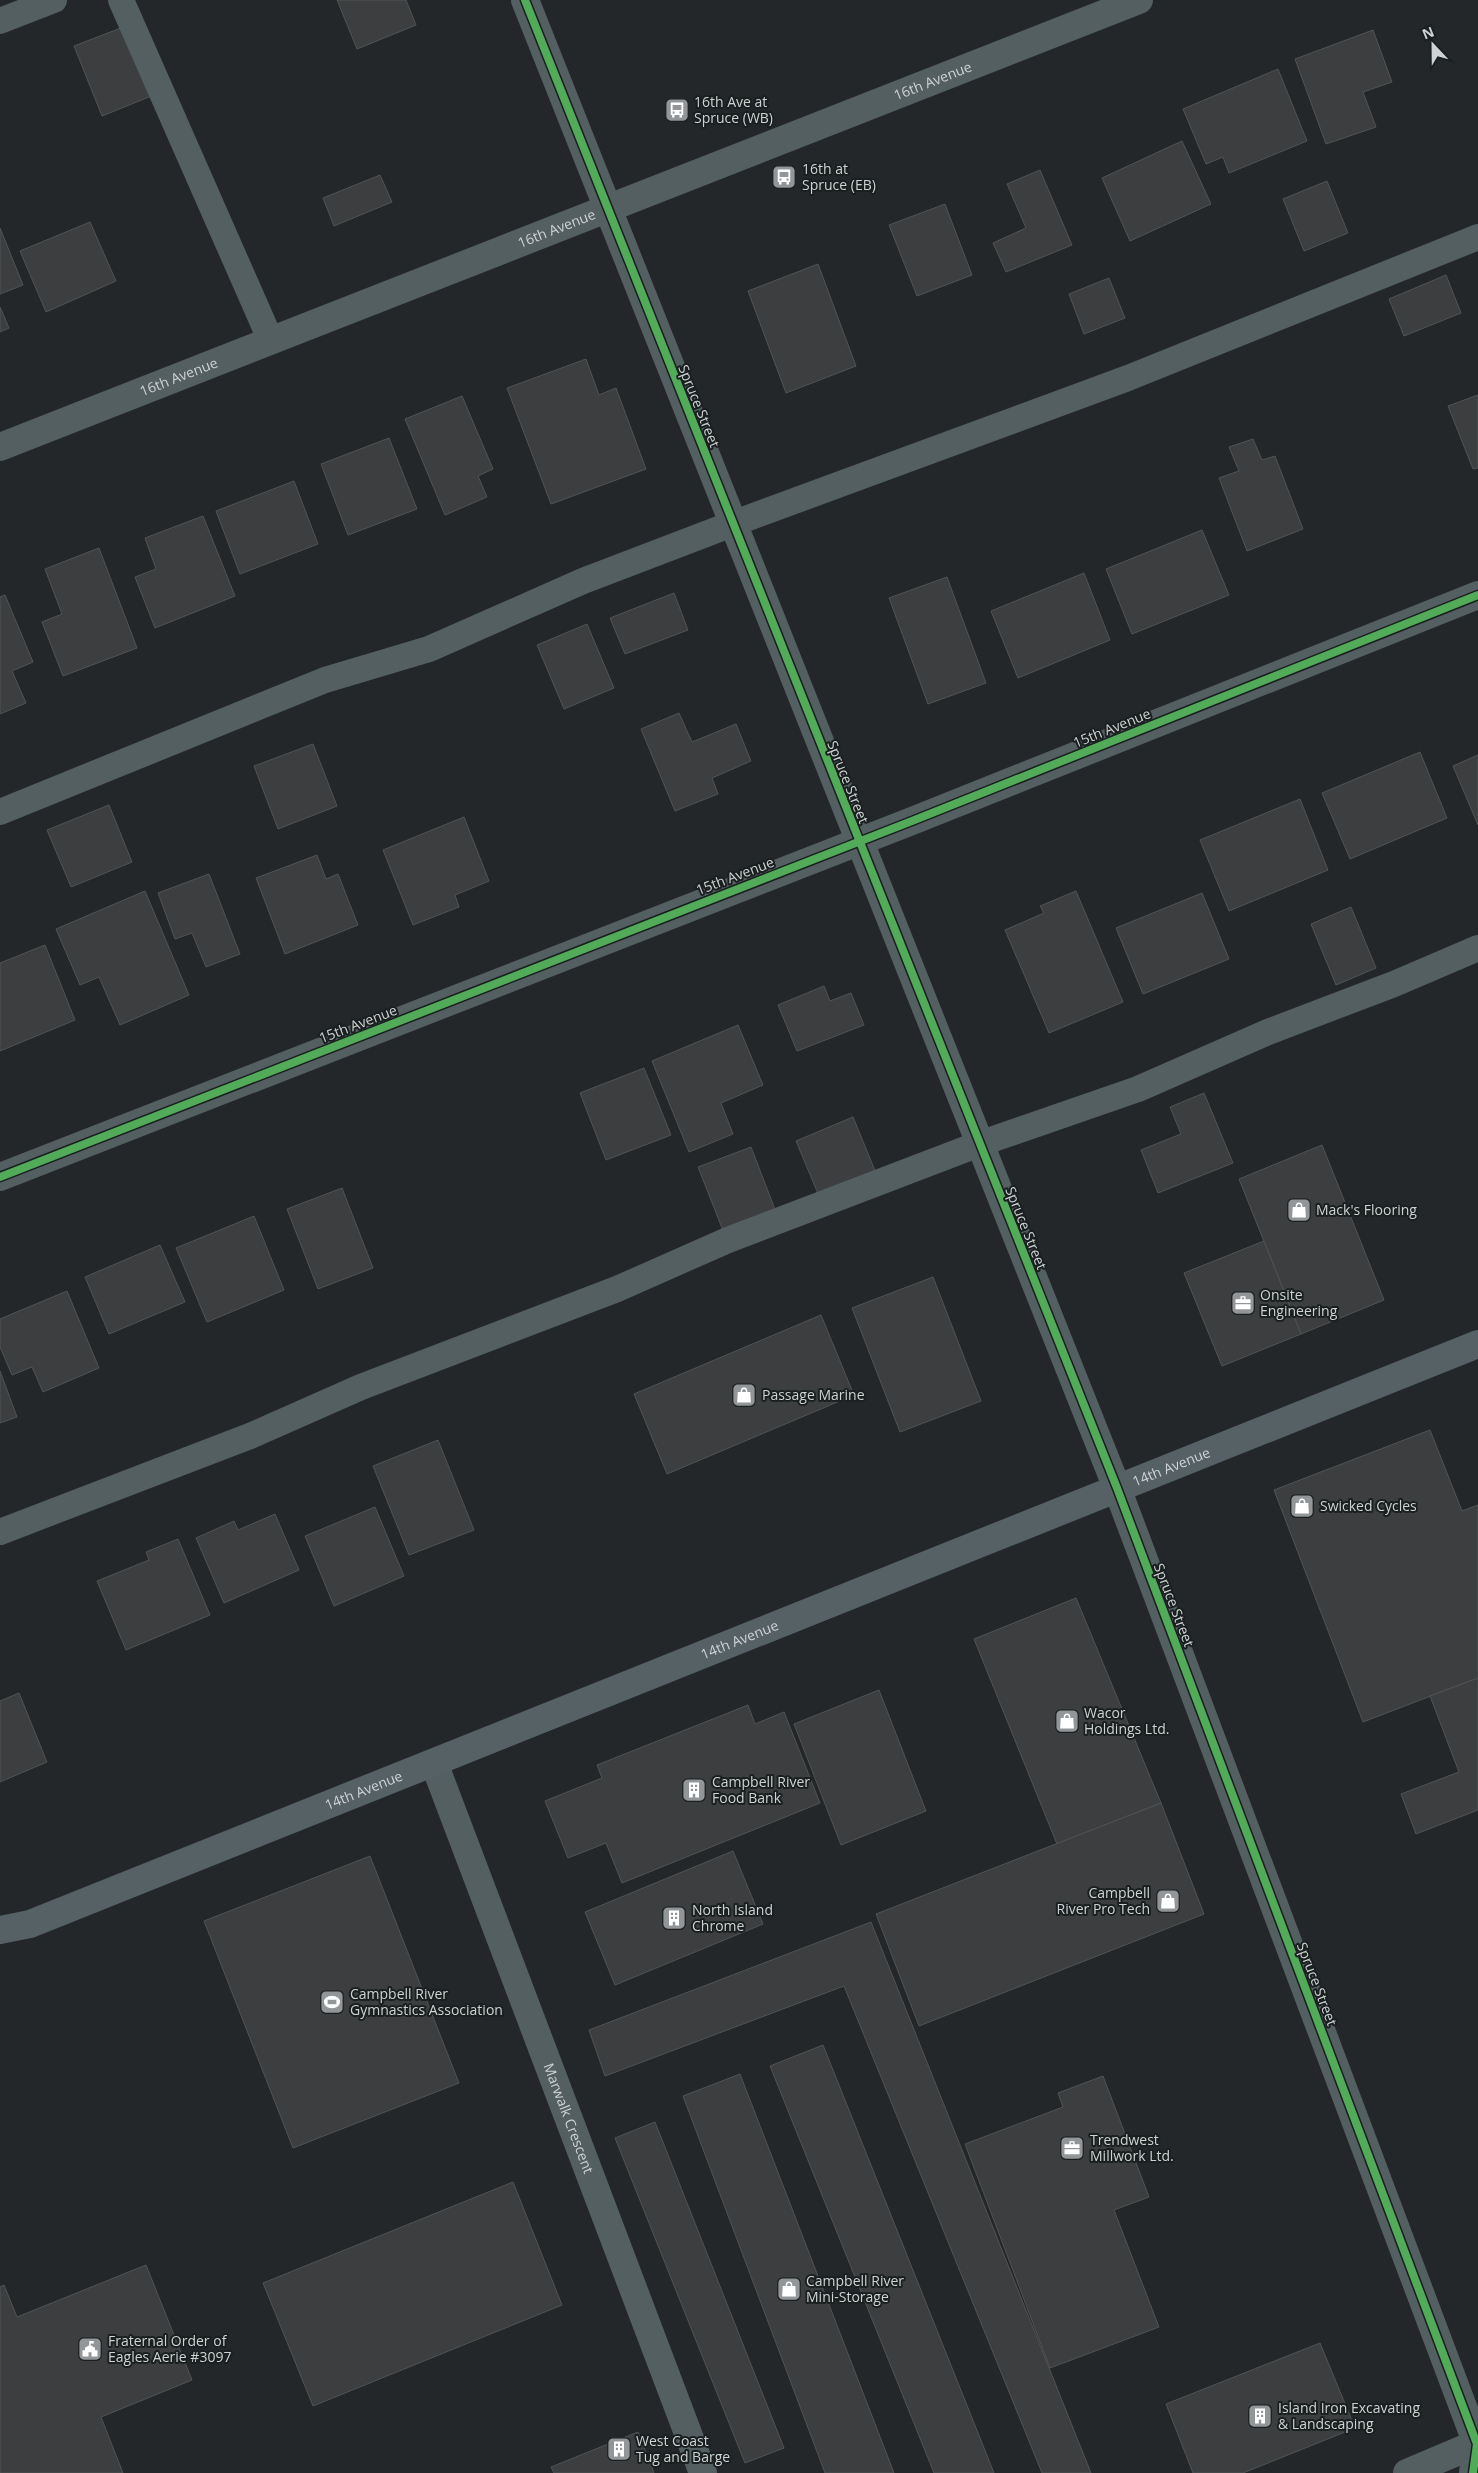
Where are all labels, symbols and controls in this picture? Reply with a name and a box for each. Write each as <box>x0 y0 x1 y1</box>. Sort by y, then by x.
north arrow <box>1408 20 1458 70</box>
text: N <box>1419 22 1437 43</box>
street label: 16th Avenue <box>891 57 974 104</box>
place label: 16th Ave at Spruce (WB) <box>694 92 773 127</box>
bus stop icon: 16th Ave at Spruce (WB) <box>664 97 690 123</box>
place label: 16th at Spruce (EB) <box>802 159 876 194</box>
bus stop icon: 16th at Spruce (EB) <box>771 164 797 190</box>
street label: 16th Avenue <box>515 204 598 252</box>
street label: 16th Avenue <box>137 353 220 400</box>
street label: Spruce Street <box>674 362 725 450</box>
street label: 15th Avenue <box>1070 703 1153 752</box>
street label: Spruce Street <box>823 738 874 826</box>
street label: 15th Avenue <box>693 852 777 899</box>
street label: 15th Avenue <box>316 1000 400 1047</box>
street label: Spruce Street <box>1001 1184 1052 1272</box>
shop icon: Mack's Flooring <box>1286 1197 1312 1223</box>
place label: Mack's Flooring <box>1316 1200 1417 1219</box>
place label: Onsite Engineering <box>1260 1285 1338 1320</box>
office icon: Onsite Engineering <box>1230 1290 1256 1316</box>
shop icon: Passage Marine <box>731 1382 757 1408</box>
place label: Passage Marine <box>762 1385 865 1404</box>
street label: 14th Avenue <box>1129 1442 1213 1490</box>
shop icon: Swicked Cycles <box>1289 1493 1315 1519</box>
place label: Swicked Cycles <box>1320 1496 1417 1515</box>
street label: Spruce Street <box>1150 1560 1199 1649</box>
street label: 14th Avenue <box>698 1615 781 1663</box>
place label: Wacor Holdings Ltd. <box>1084 1703 1169 1738</box>
shop icon: Wacor Holdings Ltd. <box>1054 1708 1080 1734</box>
street label: 14th Avenue <box>322 1766 405 1814</box>
place label: Campbell River Food Bank <box>712 1772 810 1807</box>
building icon: Campbell River Food Bank <box>681 1777 707 1803</box>
place label: Campbell River Pro Tech <box>1057 1883 1150 1918</box>
shop icon: Campbell River Pro Tech <box>1155 1888 1181 1914</box>
place label: North Island Chrome <box>692 1900 773 1935</box>
building icon: North Island Chrome <box>661 1905 687 1931</box>
street label: Spruce Street <box>1293 1939 1342 2028</box>
place label: Campbell River Gymnastics Association <box>350 1984 503 2019</box>
sports icon: Campbell River Gymnastics Association <box>319 1989 345 2015</box>
street label: Marwalk Crescent <box>540 2060 599 2176</box>
place label: Trendwest Millwork Ltd. <box>1090 2130 1174 2165</box>
office icon: Trendwest Millwork Ltd. <box>1059 2135 1085 2161</box>
place label: Campbell River Mini-Storage <box>806 2271 904 2306</box>
shop icon: Campbell River Mini-Storage <box>776 2276 802 2302</box>
place label: Fraternal Order of Eagles Aerie #3097 <box>108 2331 231 2366</box>
public building icon: Fraternal Order of Eagles Aerie #3097 <box>77 2336 103 2362</box>
place label: Island Iron Excavating & Landscaping <box>1278 2398 1420 2433</box>
building icon: Island Iron Excavating & Landscaping <box>1247 2403 1273 2429</box>
place label: West Coast Tug and Barge <box>636 2431 730 2466</box>
building icon: West Coast Tug and Barge <box>606 2436 632 2462</box>

